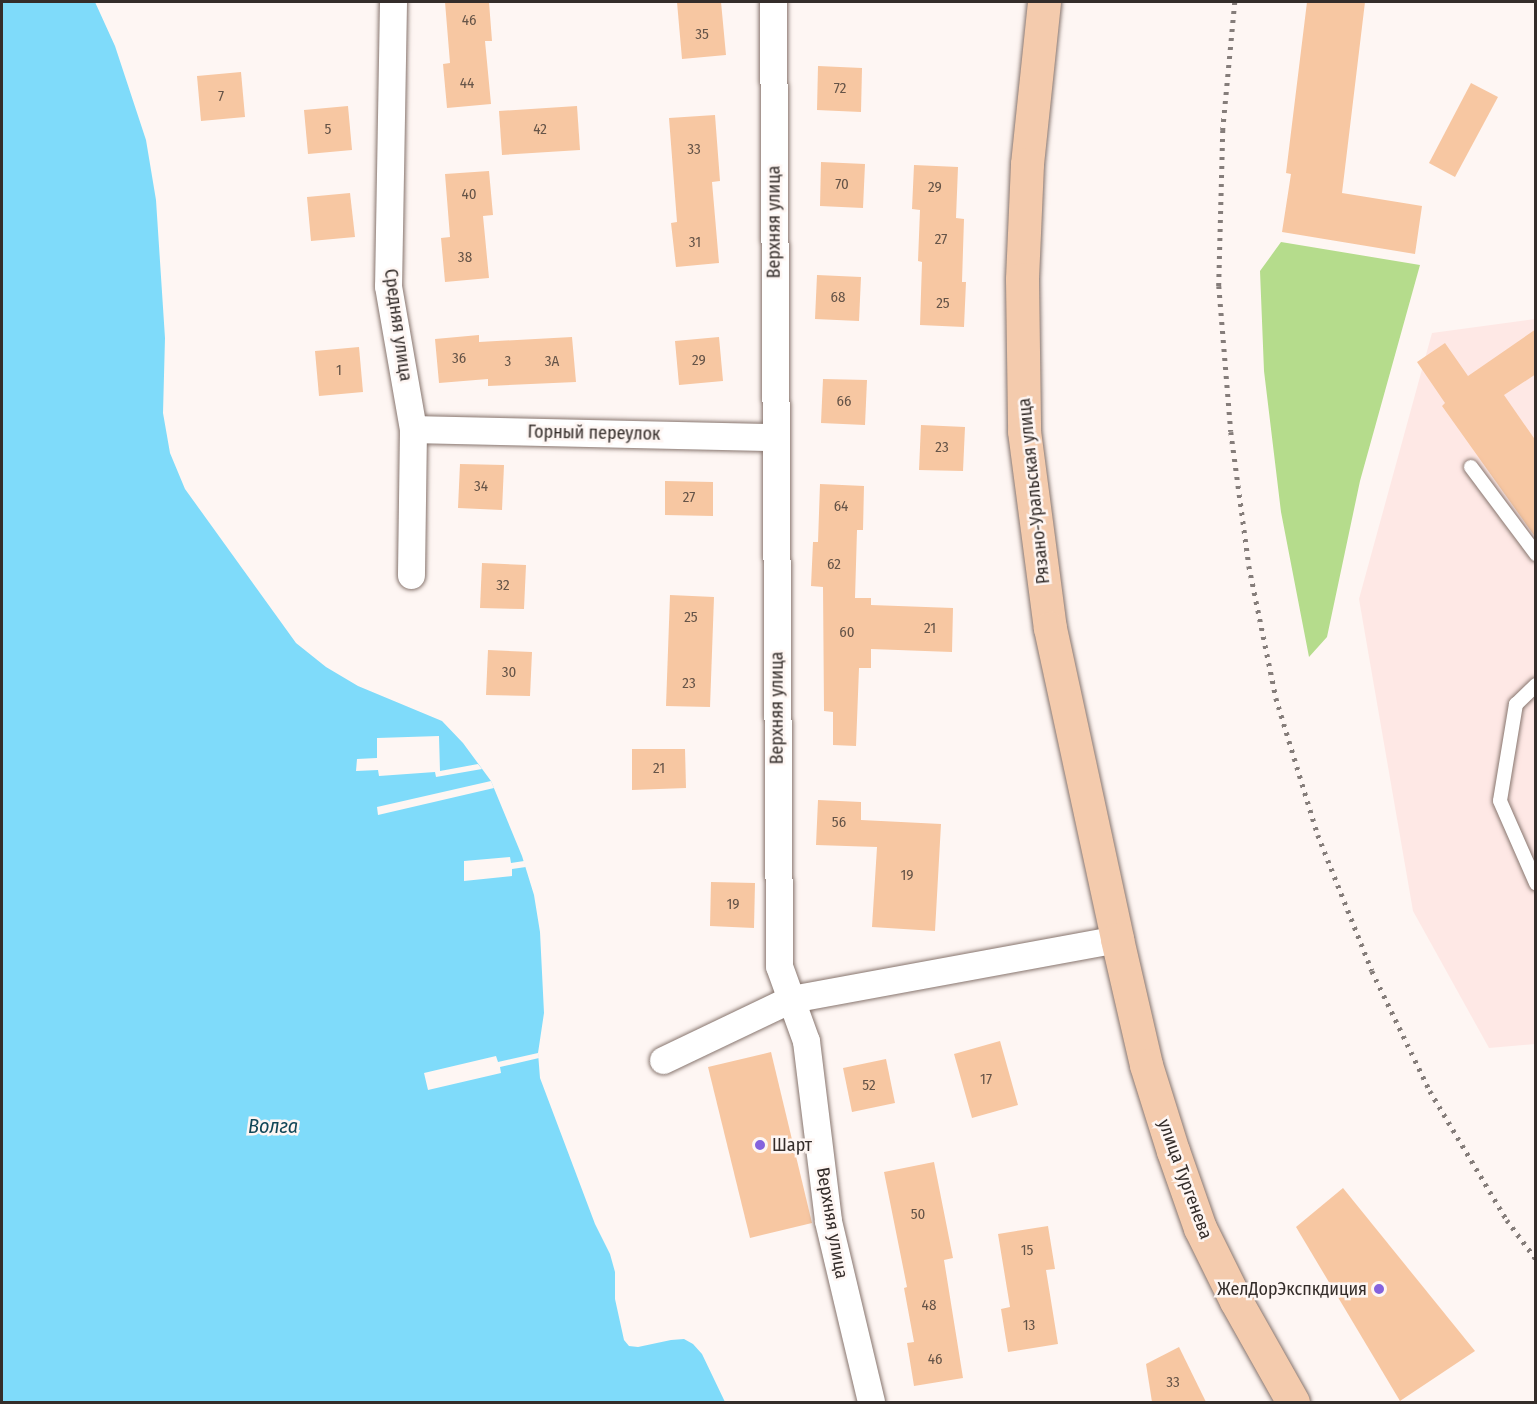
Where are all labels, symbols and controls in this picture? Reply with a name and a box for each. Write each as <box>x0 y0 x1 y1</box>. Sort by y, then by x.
house number: 46 <box>462 12 476 30</box>
house number: 35 <box>695 26 709 44</box>
house number: 44 <box>460 75 474 93</box>
house number: 72 <box>834 80 846 98</box>
house number: 7 <box>218 88 224 106</box>
house number: 5 <box>325 121 331 139</box>
house number: 42 <box>533 121 547 139</box>
house number: 33 <box>687 141 701 159</box>
street label: Верхняя улица <box>763 166 785 278</box>
house number: 70 <box>835 176 849 194</box>
house number: 29 <box>928 179 942 197</box>
house number: 40 <box>461 186 477 204</box>
house number: 27 <box>935 231 947 249</box>
house number: 31 <box>689 234 701 252</box>
house number: 38 <box>458 249 472 267</box>
street label: Средняя улица <box>379 267 417 383</box>
house number: 68 <box>831 289 845 307</box>
house number: 25 <box>936 295 950 313</box>
house number: 36 <box>452 350 466 368</box>
house number: 29 <box>692 352 706 370</box>
house number: 3 <box>505 353 511 371</box>
house number: 3А <box>545 353 559 371</box>
house number: 1 <box>336 362 342 380</box>
house number: 66 <box>837 393 851 411</box>
street label: Рязано-Уральская улица <box>1013 397 1055 585</box>
street label: Горный переулок <box>527 421 661 445</box>
house number: 23 <box>935 439 949 457</box>
house number: 34 <box>474 478 488 496</box>
house number: 27 <box>683 489 695 507</box>
house number: 64 <box>834 498 848 516</box>
house number: 62 <box>827 556 841 574</box>
house number: 32 <box>496 577 510 595</box>
house number: 25 <box>684 609 698 627</box>
house number: 21 <box>924 620 936 638</box>
house number: 60 <box>839 624 855 642</box>
street label: Верхняя улица <box>766 652 788 764</box>
house number: 30 <box>502 664 516 682</box>
house number: 23 <box>682 675 696 693</box>
house number: 21 <box>653 760 665 778</box>
house number: 56 <box>832 814 846 832</box>
house number: 19 <box>900 867 914 885</box>
house number: 19 <box>726 896 740 914</box>
house number: 17 <box>980 1071 992 1089</box>
house number: 52 <box>862 1077 876 1095</box>
water label: Волга <box>248 1114 298 1138</box>
street label: улица Тургенева <box>1153 1116 1217 1242</box>
place label: Шарт <box>772 1134 812 1156</box>
marker: Шарт <box>753 1138 767 1152</box>
street label: Верхняя улица <box>812 1166 852 1280</box>
house number: 50 <box>911 1206 925 1224</box>
house number: 15 <box>1021 1242 1033 1260</box>
place label: ЖелДорЭкспкдиция <box>1217 1278 1367 1300</box>
marker: ЖелДорЭкспкдиция <box>1372 1282 1386 1296</box>
house number: 48 <box>922 1297 936 1315</box>
house number: 13 <box>1023 1317 1035 1335</box>
house number: 46 <box>928 1351 942 1369</box>
house number: 33 <box>1166 1374 1180 1392</box>

